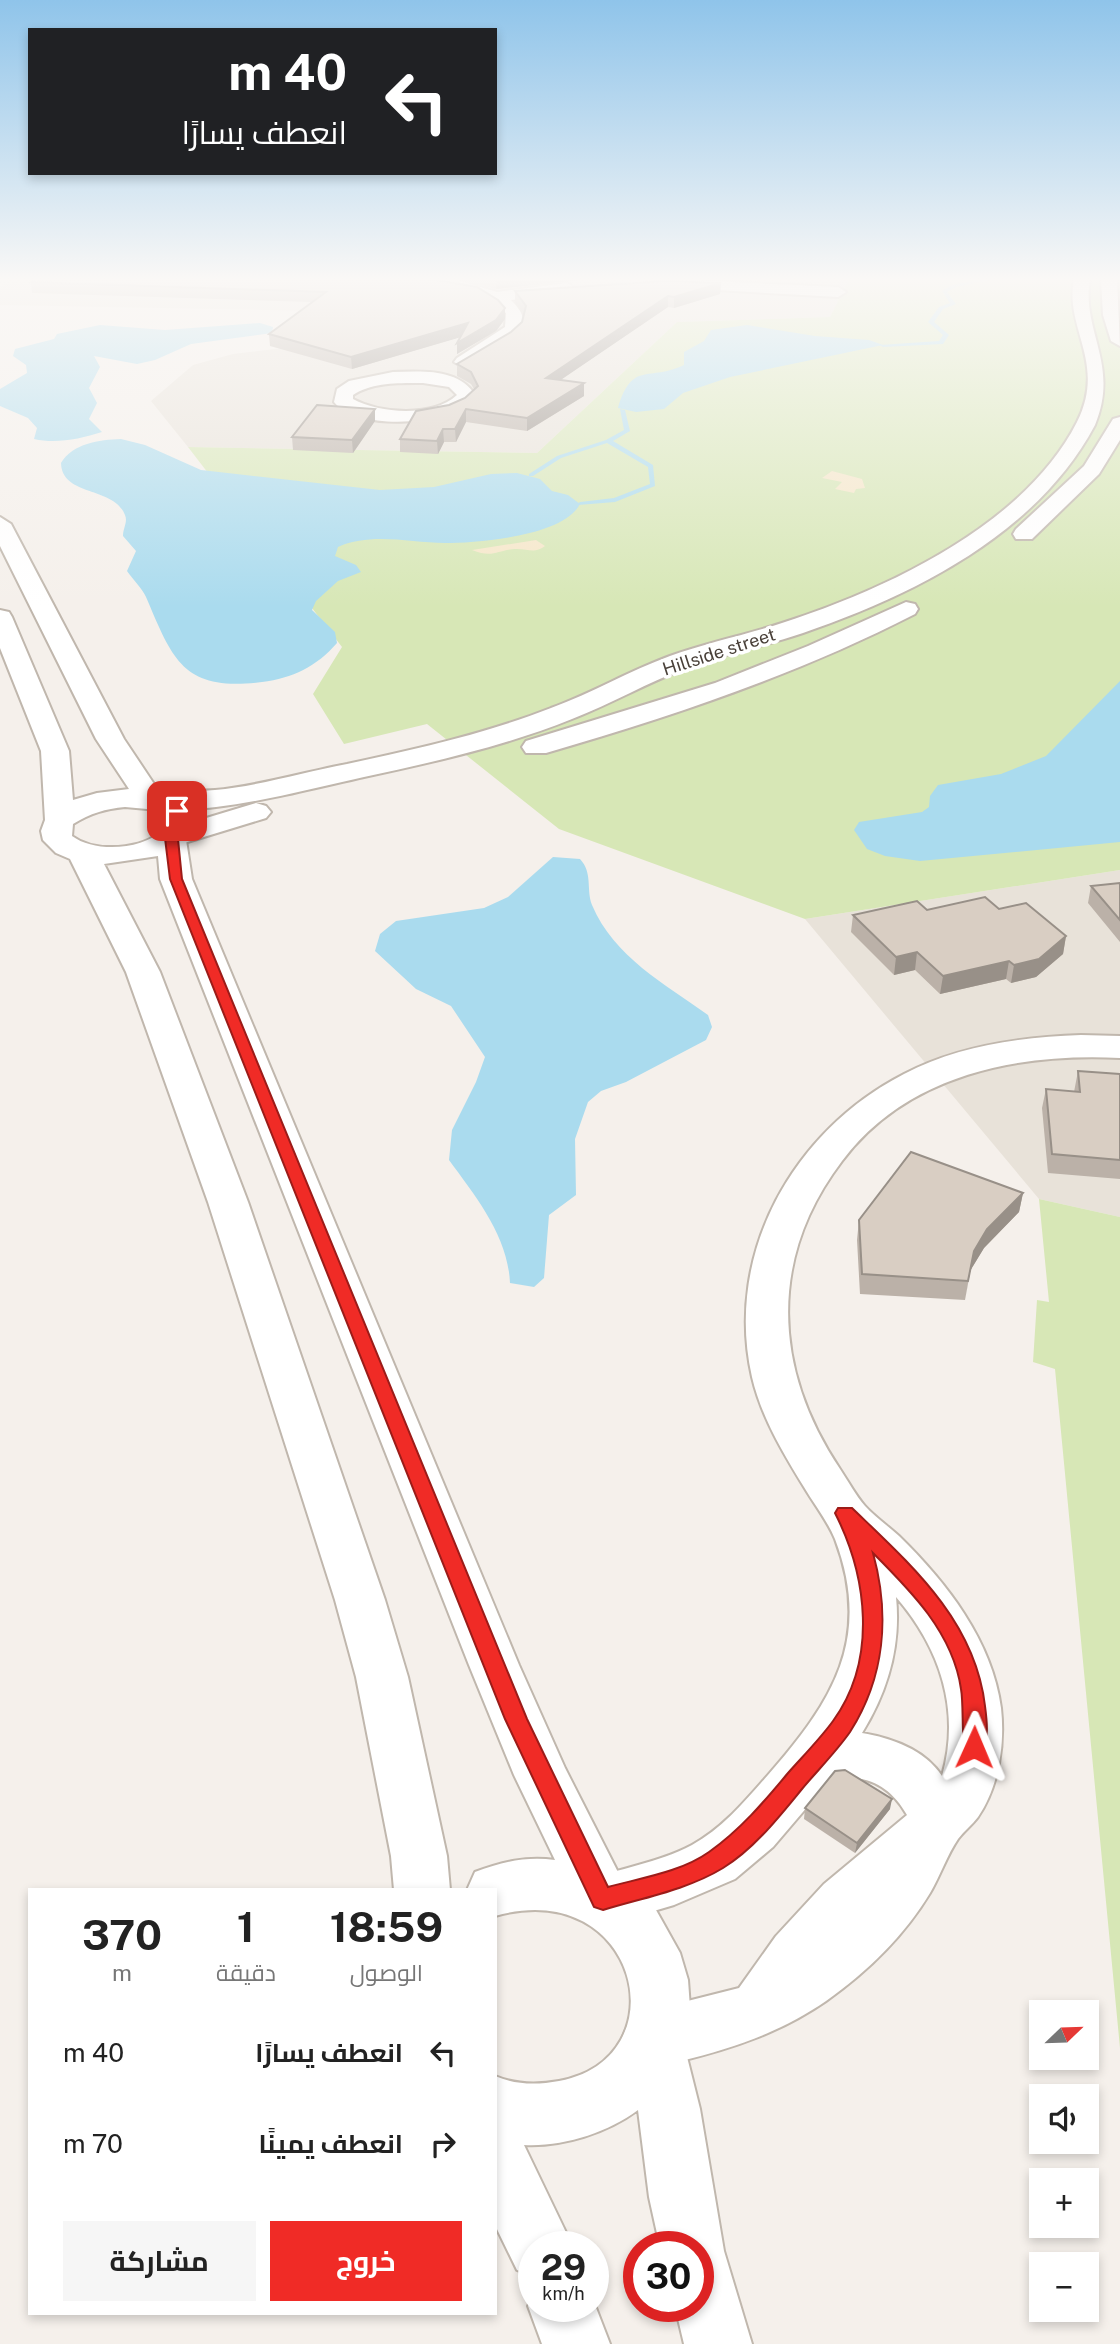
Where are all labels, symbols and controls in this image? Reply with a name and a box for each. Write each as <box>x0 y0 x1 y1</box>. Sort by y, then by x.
text: 40 m <box>228 43 347 101</box>
icon: left <box>371 56 462 147</box>
text: انعطف يسارًا <box>181 114 347 151</box>
street label: Hillside street <box>660 623 778 680</box>
pin <box>147 781 207 841</box>
icon: arrive <box>158 792 196 830</box>
position arrow <box>937 1710 1011 1784</box>
text: 1 <box>237 1902 255 1951</box>
text: 18:59 <box>330 1902 443 1951</box>
text: 370 <box>82 1910 162 1959</box>
text: m <box>112 1959 132 1986</box>
text: دقيقة <box>216 1959 276 1986</box>
text: الوصول <box>350 1959 423 1986</box>
north arrow <box>1029 2000 1099 2070</box>
map controls <box>1029 2000 1099 2322</box>
icon: left <box>424 2034 462 2072</box>
text: 40 m <box>63 2037 124 2068</box>
text: انعطف يسارًا <box>255 2037 403 2068</box>
button: sound <box>1029 2084 1099 2154</box>
icon: right <box>424 2125 462 2163</box>
text: 70 m <box>63 2128 123 2159</box>
text: انعطف يمينًا <box>259 2128 403 2159</box>
button: + <box>1029 2168 1099 2238</box>
button: مشاركة <box>63 2221 256 2301</box>
button: خروج <box>270 2221 462 2301</box>
speed limit sign: 30 <box>623 2231 714 2322</box>
text: 29 <box>541 2247 586 2288</box>
button: − <box>1029 2252 1099 2322</box>
text: km/h <box>542 2283 585 2304</box>

